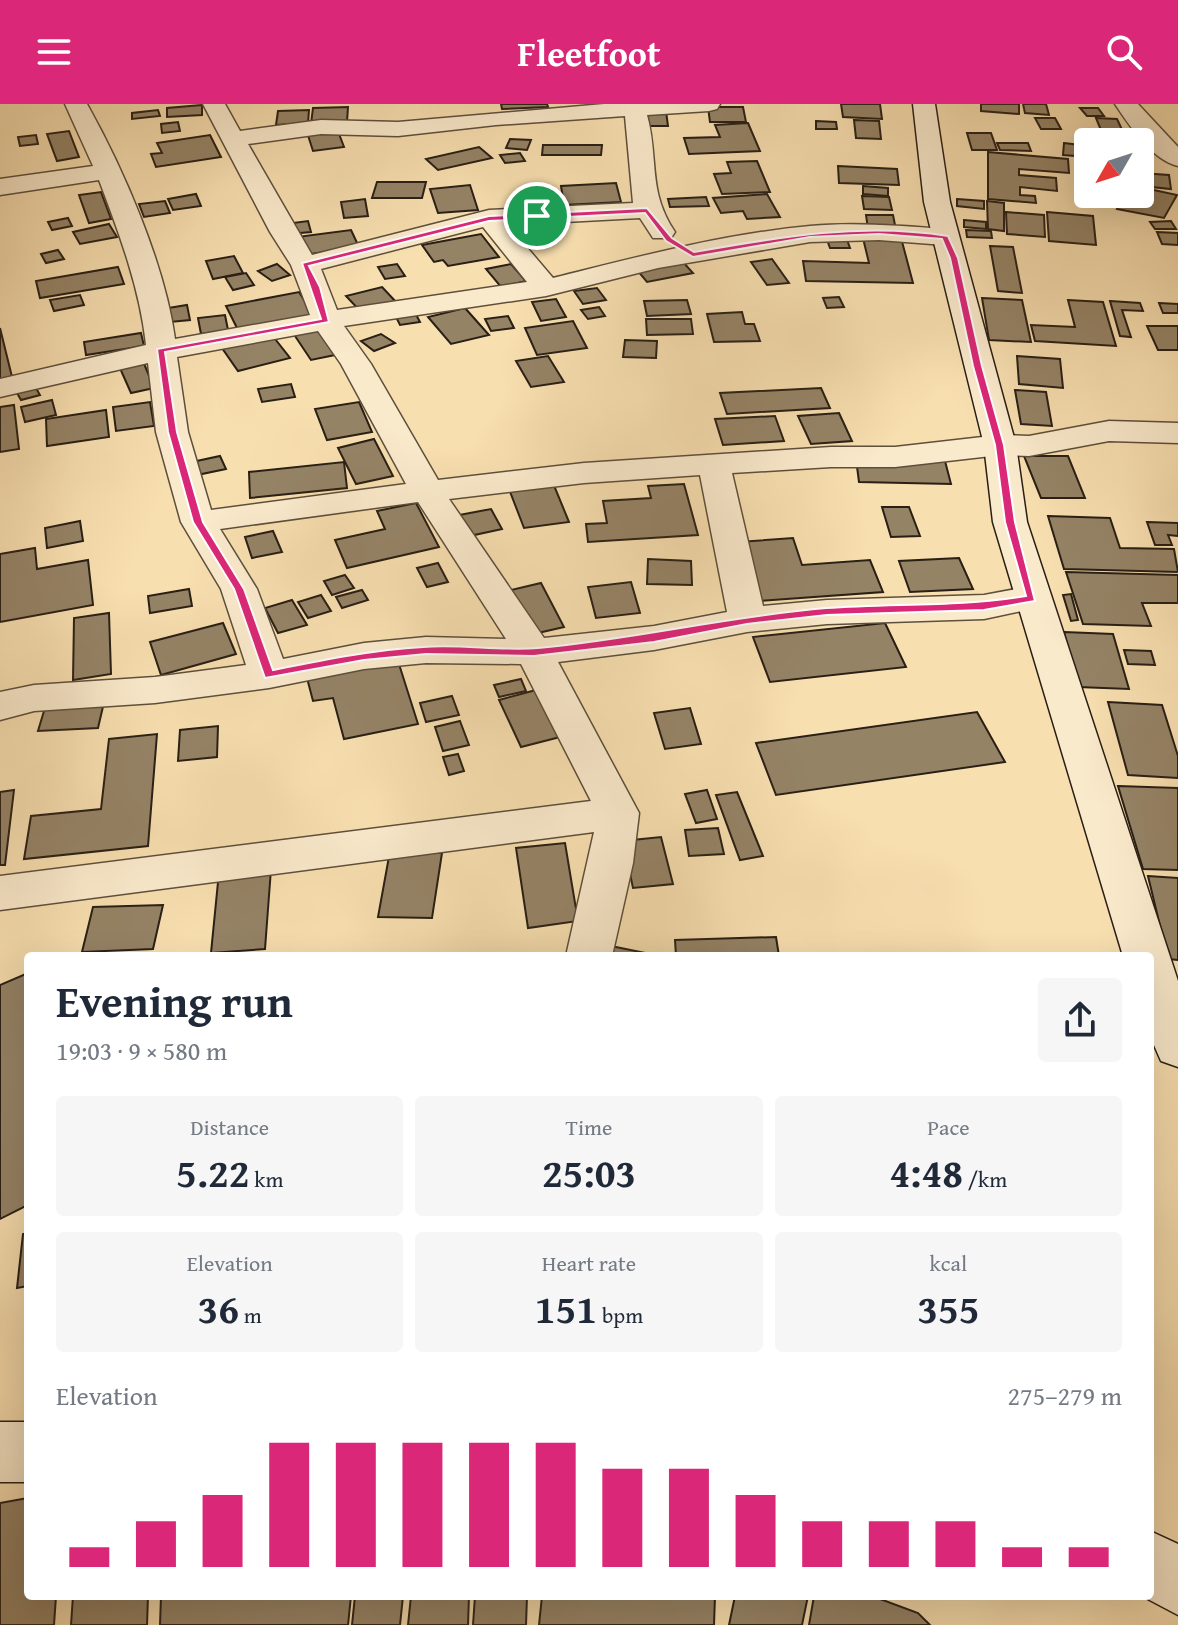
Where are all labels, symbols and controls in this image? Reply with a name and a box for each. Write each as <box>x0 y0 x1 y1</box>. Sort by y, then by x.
text: Fleetfoot <box>517 26 661 79</box>
icon: menu <box>32 30 76 74</box>
icon: search <box>1102 30 1146 74</box>
north arrow <box>1074 128 1154 208</box>
map controls <box>1074 128 1154 208</box>
pin <box>503 182 571 250</box>
icon: arrive <box>515 194 559 238</box>
text: Evening run <box>56 969 293 1033</box>
button: share <box>1038 978 1122 1062</box>
text: 19:03 · 9 × 580 m <box>56 1031 227 1070</box>
text: Distance <box>190 1111 269 1143</box>
text: Time <box>566 1111 612 1143</box>
text: Pace <box>927 1111 969 1143</box>
text: 5.22 <box>176 1143 249 1202</box>
text: 25:03 <box>542 1143 636 1202</box>
text: 4:48 <box>889 1143 963 1202</box>
text: km <box>249 1163 283 1195</box>
text: /km <box>963 1163 1007 1195</box>
text: Elevation <box>187 1247 273 1279</box>
text: Heart rate <box>542 1247 636 1279</box>
text: kcal <box>930 1247 967 1279</box>
text: 36 <box>198 1279 239 1338</box>
text: 151 <box>535 1279 597 1338</box>
text: 355 <box>917 1279 979 1338</box>
text: m <box>239 1299 262 1331</box>
text: bpm <box>597 1299 643 1331</box>
text: Elevation <box>56 1376 158 1415</box>
text: 275–279 m <box>1008 1376 1122 1415</box>

